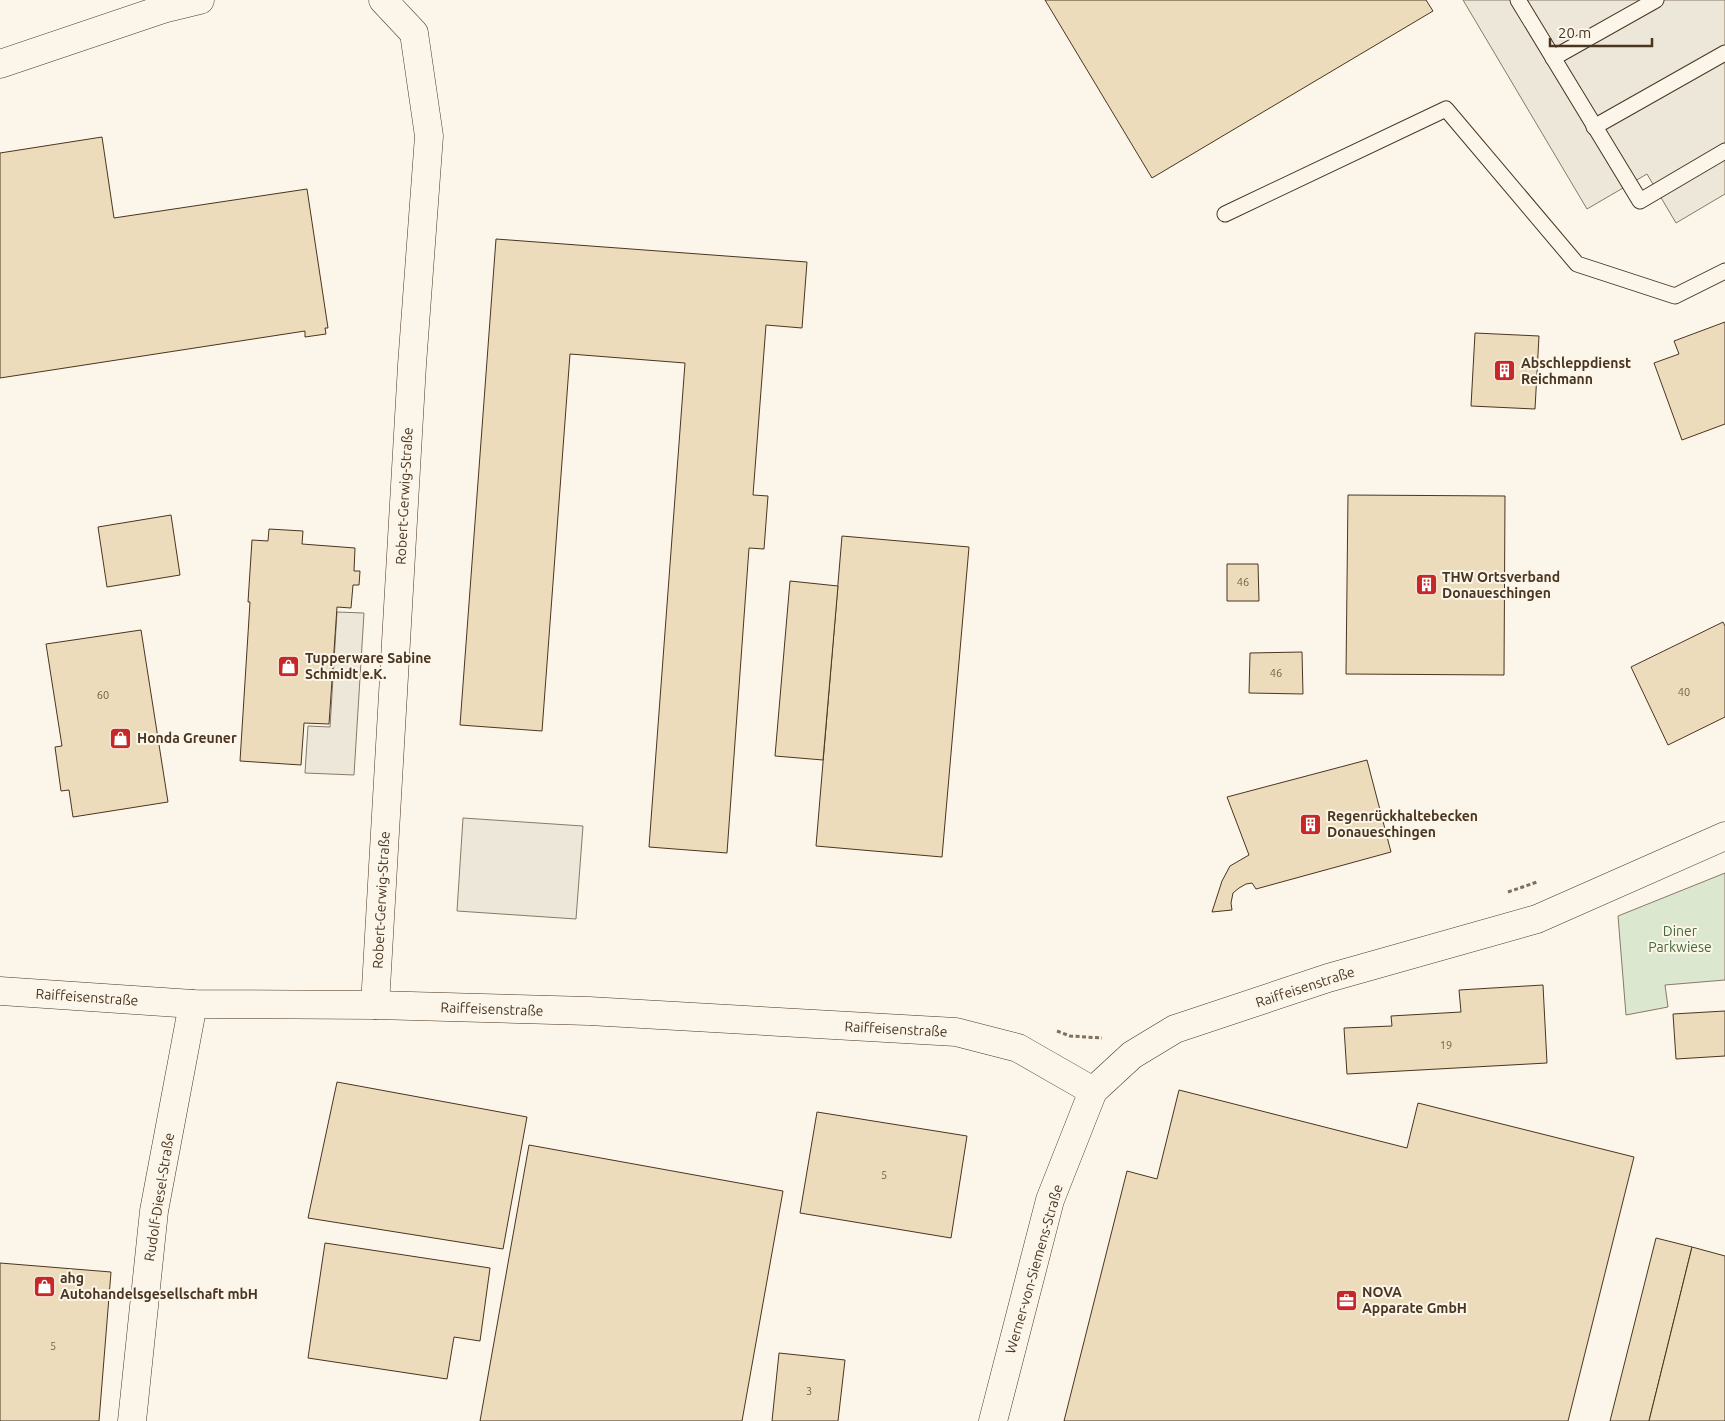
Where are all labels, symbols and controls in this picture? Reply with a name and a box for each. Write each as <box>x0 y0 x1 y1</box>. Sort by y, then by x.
scale bar <box>1550 15 1652 47</box>
text: 20 m <box>1558 24 1591 41</box>
place label: Abschleppdienst Reichmann <box>1521 355 1631 387</box>
building icon: Abschleppdienst Reichmann <box>1493 359 1517 383</box>
street label: Robert-Gerwig-Straße <box>392 427 416 565</box>
place label: THW Ortsverband Donaueschingen <box>1442 569 1560 601</box>
building icon: THW Ortsverband Donaueschingen <box>1414 573 1438 597</box>
house number: 46 <box>1237 576 1249 588</box>
place label: Tupperware Sabine Schmidt e.K. <box>305 650 431 682</box>
shop icon: Tupperware Sabine Schmidt e.K. <box>277 654 301 678</box>
house number: 46 <box>1270 667 1282 679</box>
house number: 40 <box>1678 686 1690 698</box>
house number: 60 <box>97 689 109 701</box>
shop icon: Honda Greuner <box>109 726 133 750</box>
place label: Honda Greuner <box>137 730 237 746</box>
place label: Regenrückhaltebecken Donaueschingen <box>1327 808 1478 840</box>
building icon: Regenrückhaltebecken Donaueschingen <box>1299 812 1323 836</box>
street label: Robert-Gerwig-Straße <box>369 831 393 969</box>
park label: Diner Parkwiese <box>1648 923 1712 955</box>
street label: Raiffeisenstraße <box>1253 963 1357 1011</box>
street label: Raiffeisenstraße <box>35 985 139 1009</box>
street label: Raiffeisenstraße <box>440 999 544 1019</box>
street label: Raiffeisenstraße <box>844 1018 948 1040</box>
house number: 19 <box>1440 1039 1452 1051</box>
street label: Rudolf-Diesel-Straße <box>141 1132 177 1262</box>
house number: 5 <box>881 1169 887 1181</box>
street label: Werner-von-Siemens-Straße <box>1002 1182 1066 1356</box>
place label: ahg Autohandelsgesellschaft mbH <box>60 1270 258 1302</box>
shop icon: ahg Autohandelsgesellschaft mbH <box>32 1274 56 1298</box>
place label: NOVA Apparate GmbH <box>1362 1284 1467 1316</box>
office icon: NOVA Apparate GmbH <box>1334 1288 1358 1312</box>
house number: 5 <box>50 1340 56 1352</box>
house number: 3 <box>806 1385 812 1397</box>

